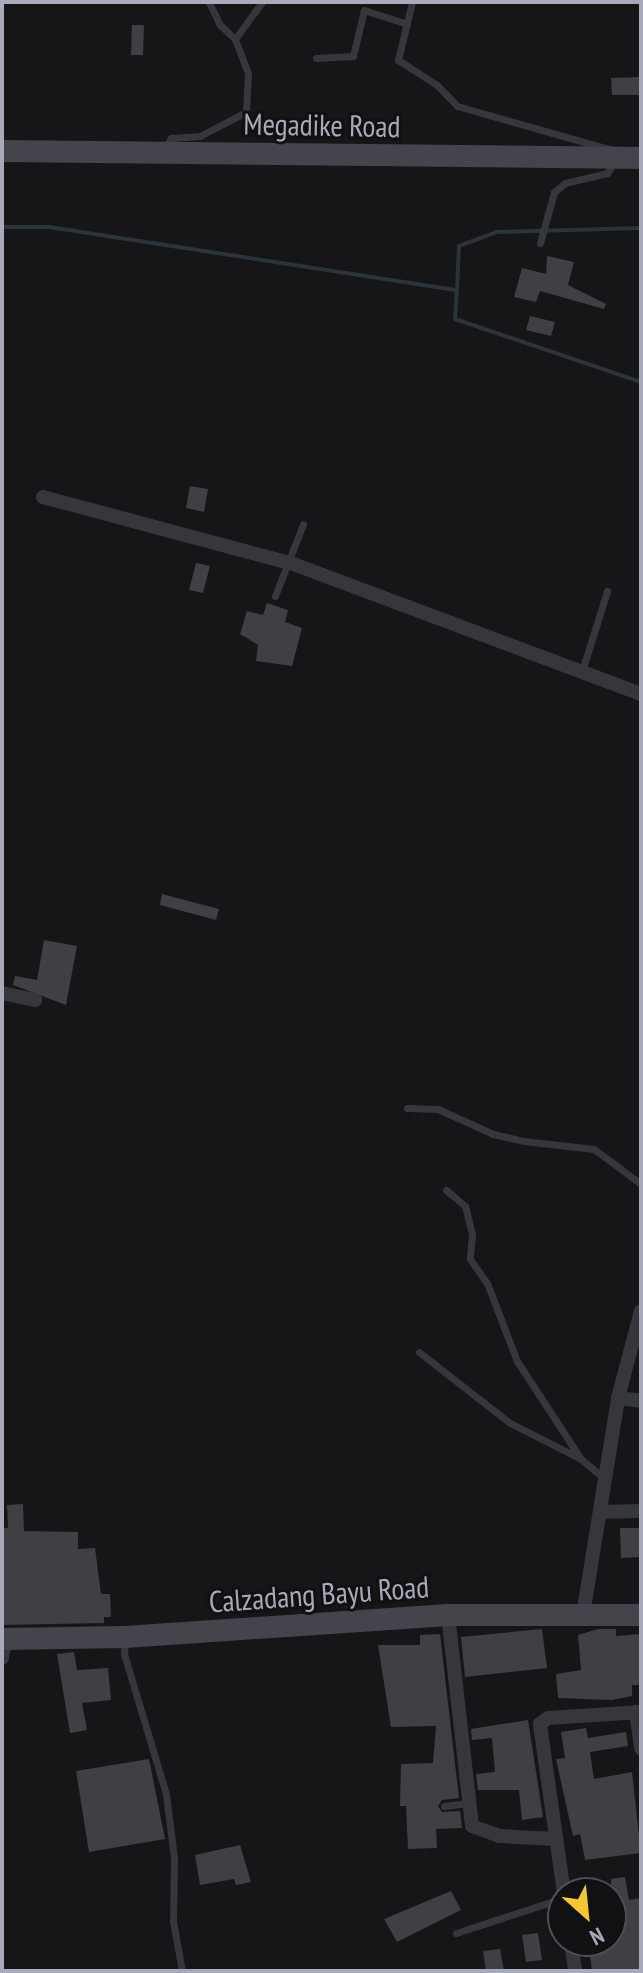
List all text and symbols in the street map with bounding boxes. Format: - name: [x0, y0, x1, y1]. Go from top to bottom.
- street label: Megadike Road: [243, 106, 401, 144]
- street label: Calzadang Bayu Road: [208, 1568, 430, 1620]
- north arrow: [547, 1877, 627, 1957]
- text: N: [585, 1921, 609, 1952]

